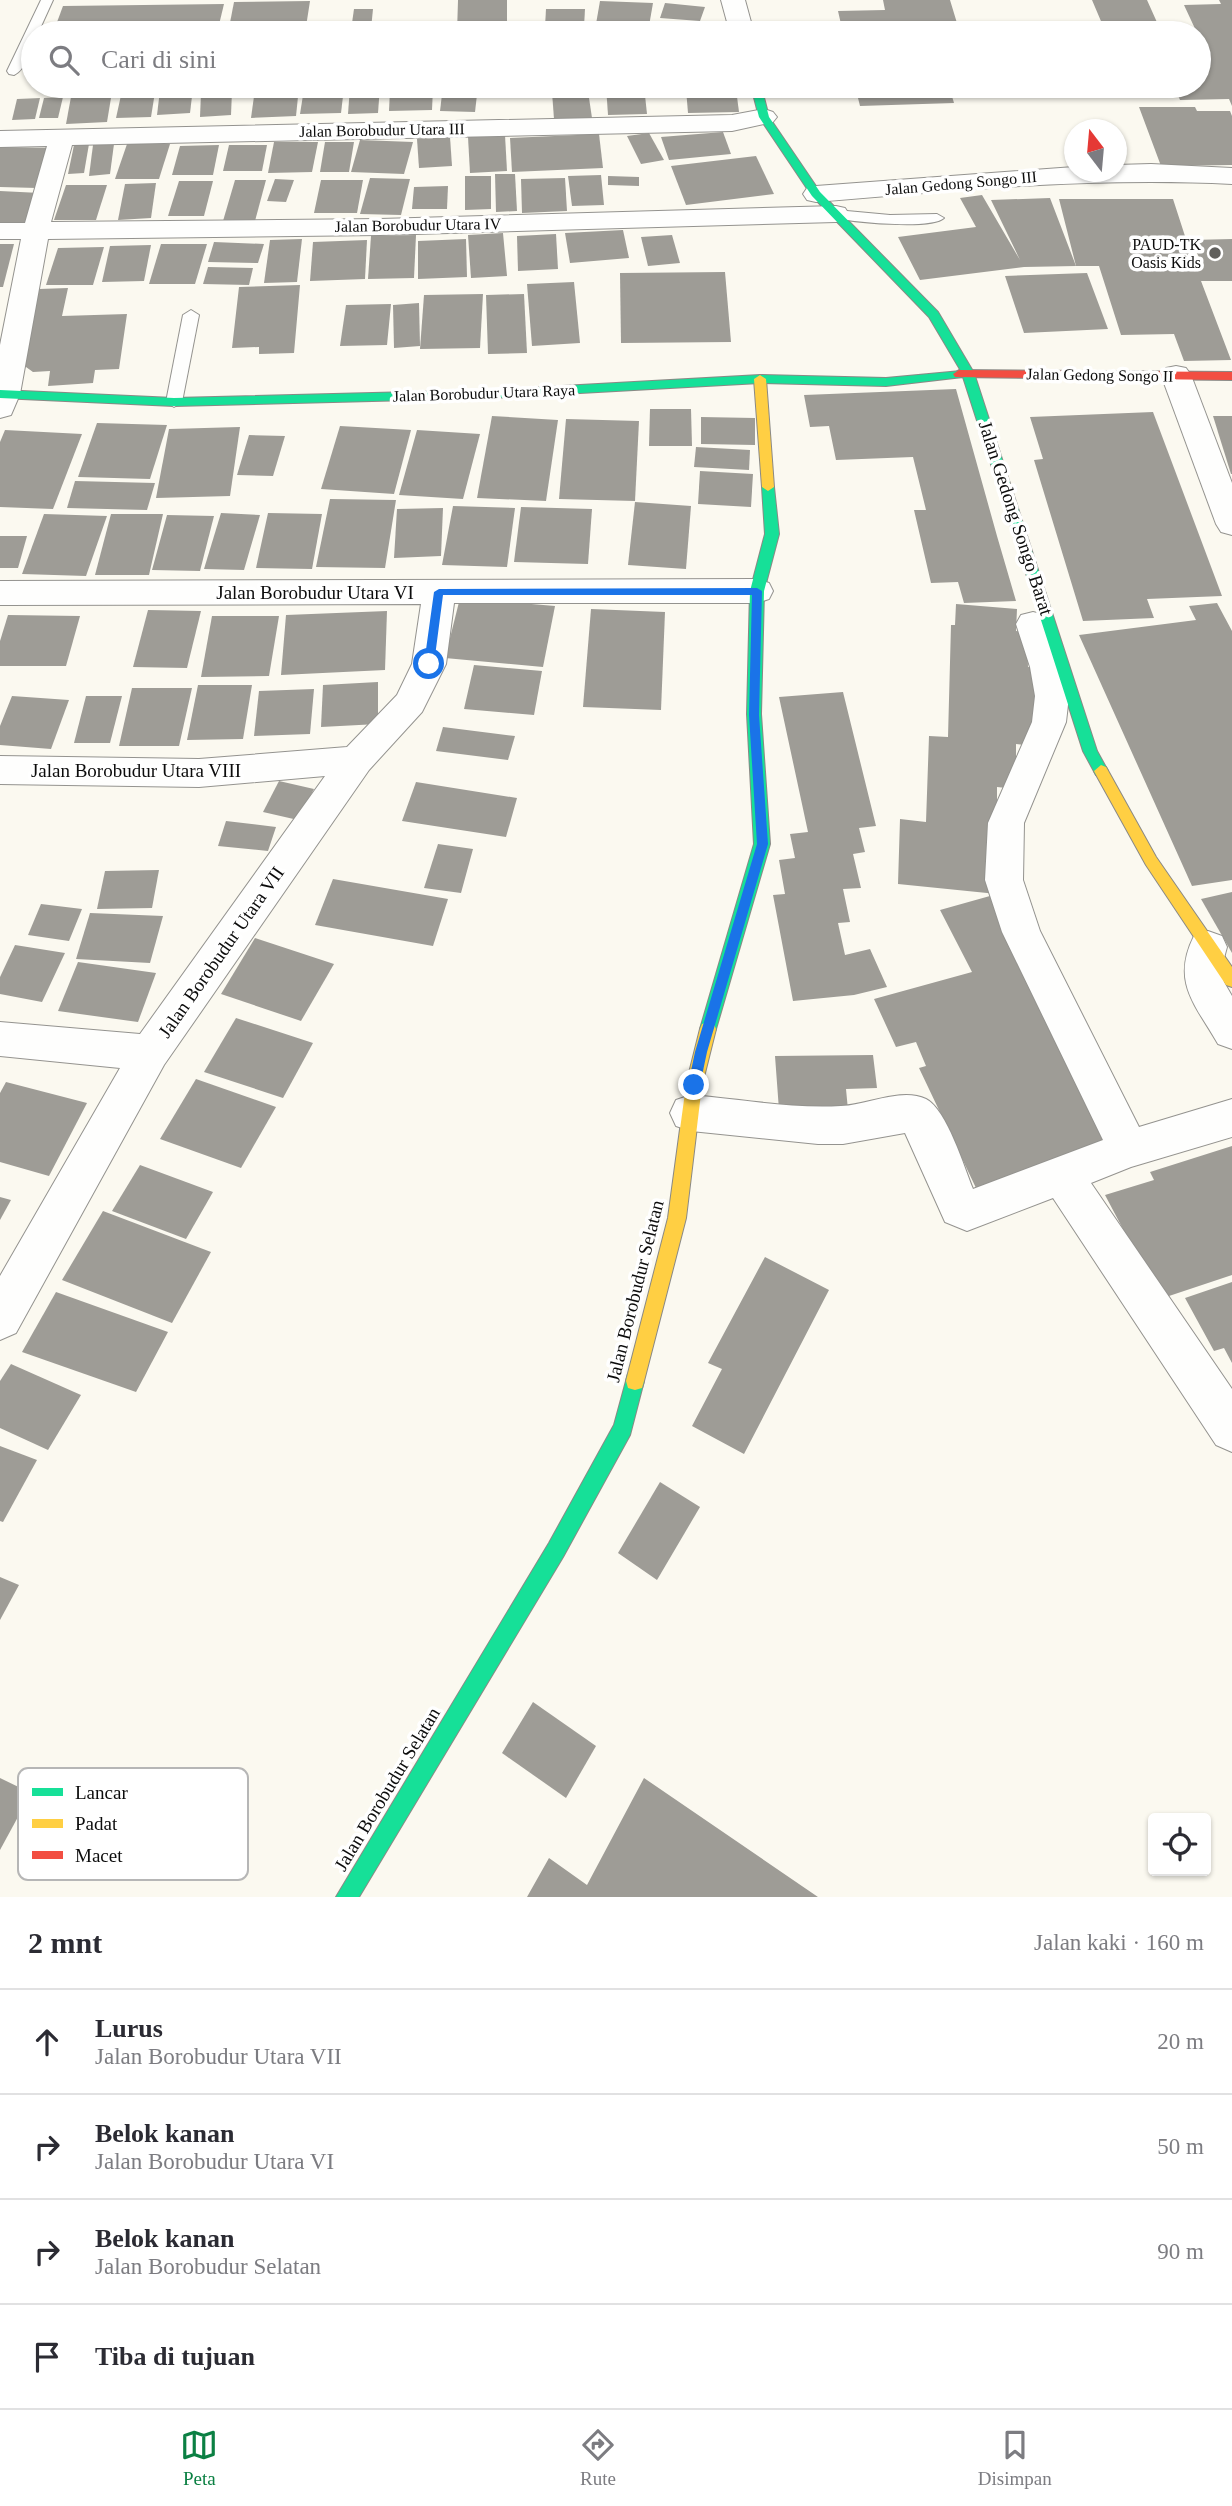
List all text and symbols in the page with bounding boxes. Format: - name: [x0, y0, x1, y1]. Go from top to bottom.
- search box: [21, 21, 1211, 98]
- icon: search: [45, 41, 83, 79]
- text: Cari di sini: [101, 45, 217, 74]
- north arrow: [1064, 119, 1127, 182]
- street label: Jalan Borobudur Utara III: [299, 120, 465, 140]
- street label: Jalan Gedong Songo III: [884, 168, 1038, 199]
- street label: Jalan Borobudur Utara IV: [335, 215, 502, 235]
- place label: PAUD-TK Oasis Kids: [1131, 236, 1201, 271]
- marker: PAUD-TK Oasis Kids: [1207, 245, 1223, 261]
- street label: Jalan Gedong Songo II: [1026, 365, 1174, 386]
- street label: Jalan Borobudur Utara Raya: [392, 381, 576, 406]
- street label: Jalan Gedong Songo Barat: [975, 418, 1058, 619]
- street label: Jalan Borobudur Utara VI: [216, 582, 414, 603]
- route start: [413, 648, 444, 679]
- street label: Jalan Borobudur Utara VIII: [31, 760, 241, 781]
- street label: Jalan Borobudur Utara VII: [154, 862, 288, 1042]
- route end: [678, 1069, 709, 1100]
- street label: Jalan Borobudur Selatan: [602, 1197, 668, 1384]
- street label: Jalan Borobudur Selatan: [330, 1703, 444, 1874]
- legend: [18, 1768, 248, 1880]
- text: Lancar: [75, 1782, 128, 1803]
- text: Padat: [75, 1813, 118, 1834]
- map controls: [1148, 1813, 1211, 1876]
- button: locate: [1148, 1813, 1211, 1876]
- text: Macet: [75, 1845, 123, 1866]
- text: 2 mnt: [28, 1926, 102, 1959]
- text: Jalan kaki · 160 m: [1034, 1930, 1204, 1955]
- text: Lurus: [95, 2014, 163, 2043]
- icon: ahead: [28, 2023, 66, 2061]
- text: 20 m: [1157, 2029, 1204, 2054]
- text: Jalan Borobudur Utara VII: [95, 2044, 342, 2069]
- text: Belok kanan: [95, 2119, 234, 2148]
- icon: right: [28, 2128, 66, 2166]
- text: 50 m: [1157, 2134, 1204, 2159]
- text: Jalan Borobudur Utara VI: [95, 2149, 334, 2174]
- text: Belok kanan: [95, 2224, 234, 2253]
- icon: right: [28, 2233, 66, 2271]
- text: 90 m: [1157, 2239, 1204, 2264]
- text: Jalan Borobudur Selatan: [95, 2254, 321, 2279]
- icon: arrive: [28, 2338, 66, 2376]
- text: Tiba di tujuan: [95, 2342, 255, 2371]
- tab: Peta: [180, 2426, 218, 2490]
- tab: Rute: [579, 2426, 617, 2490]
- tab: Disimpan: [978, 2426, 1052, 2490]

